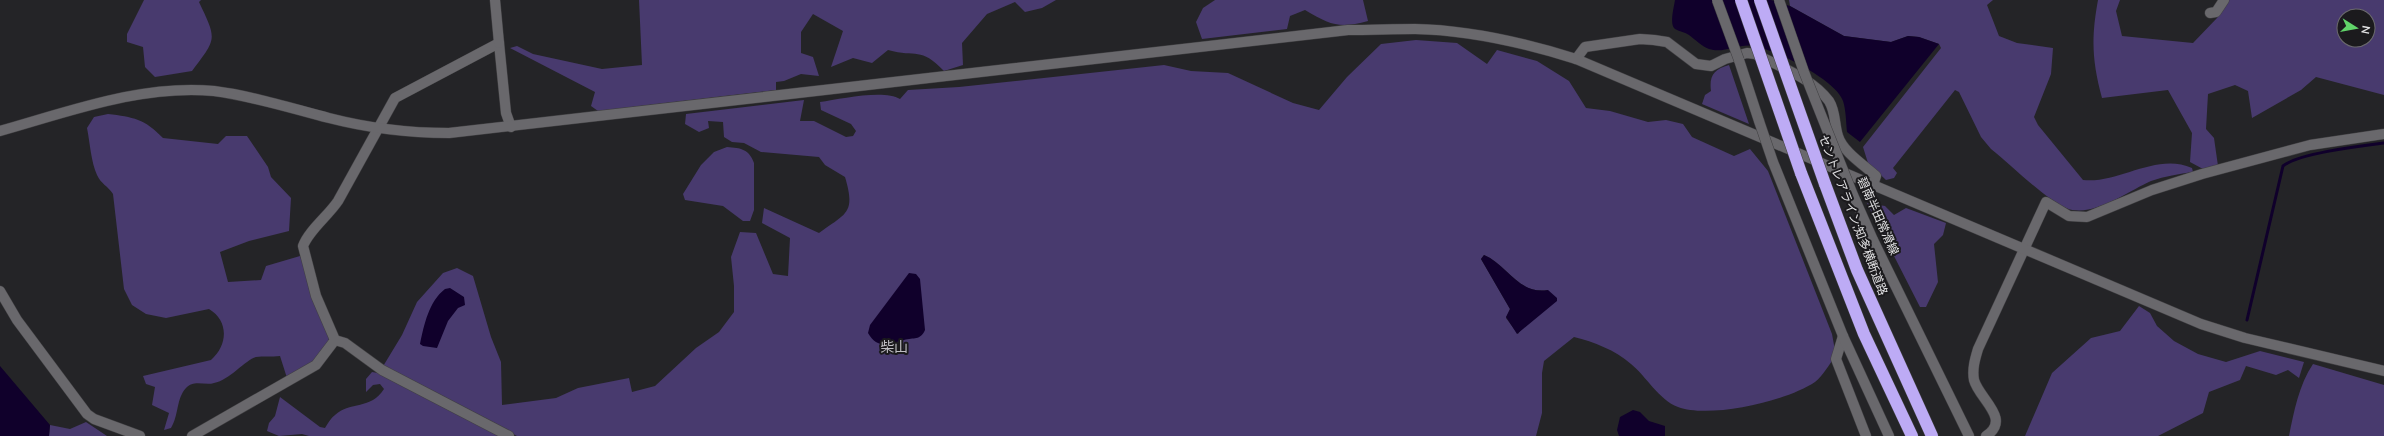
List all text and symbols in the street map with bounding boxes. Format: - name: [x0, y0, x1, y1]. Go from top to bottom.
- north arrow: [2336, 8, 2376, 48]
- text: N: [2358, 24, 2373, 35]
- street label: セントレアライン;知多横断道路: [1816, 132, 1891, 297]
- street label: 碧南半田常滑線: [1855, 174, 1902, 257]
- district label: 柴山: [880, 338, 908, 356]

